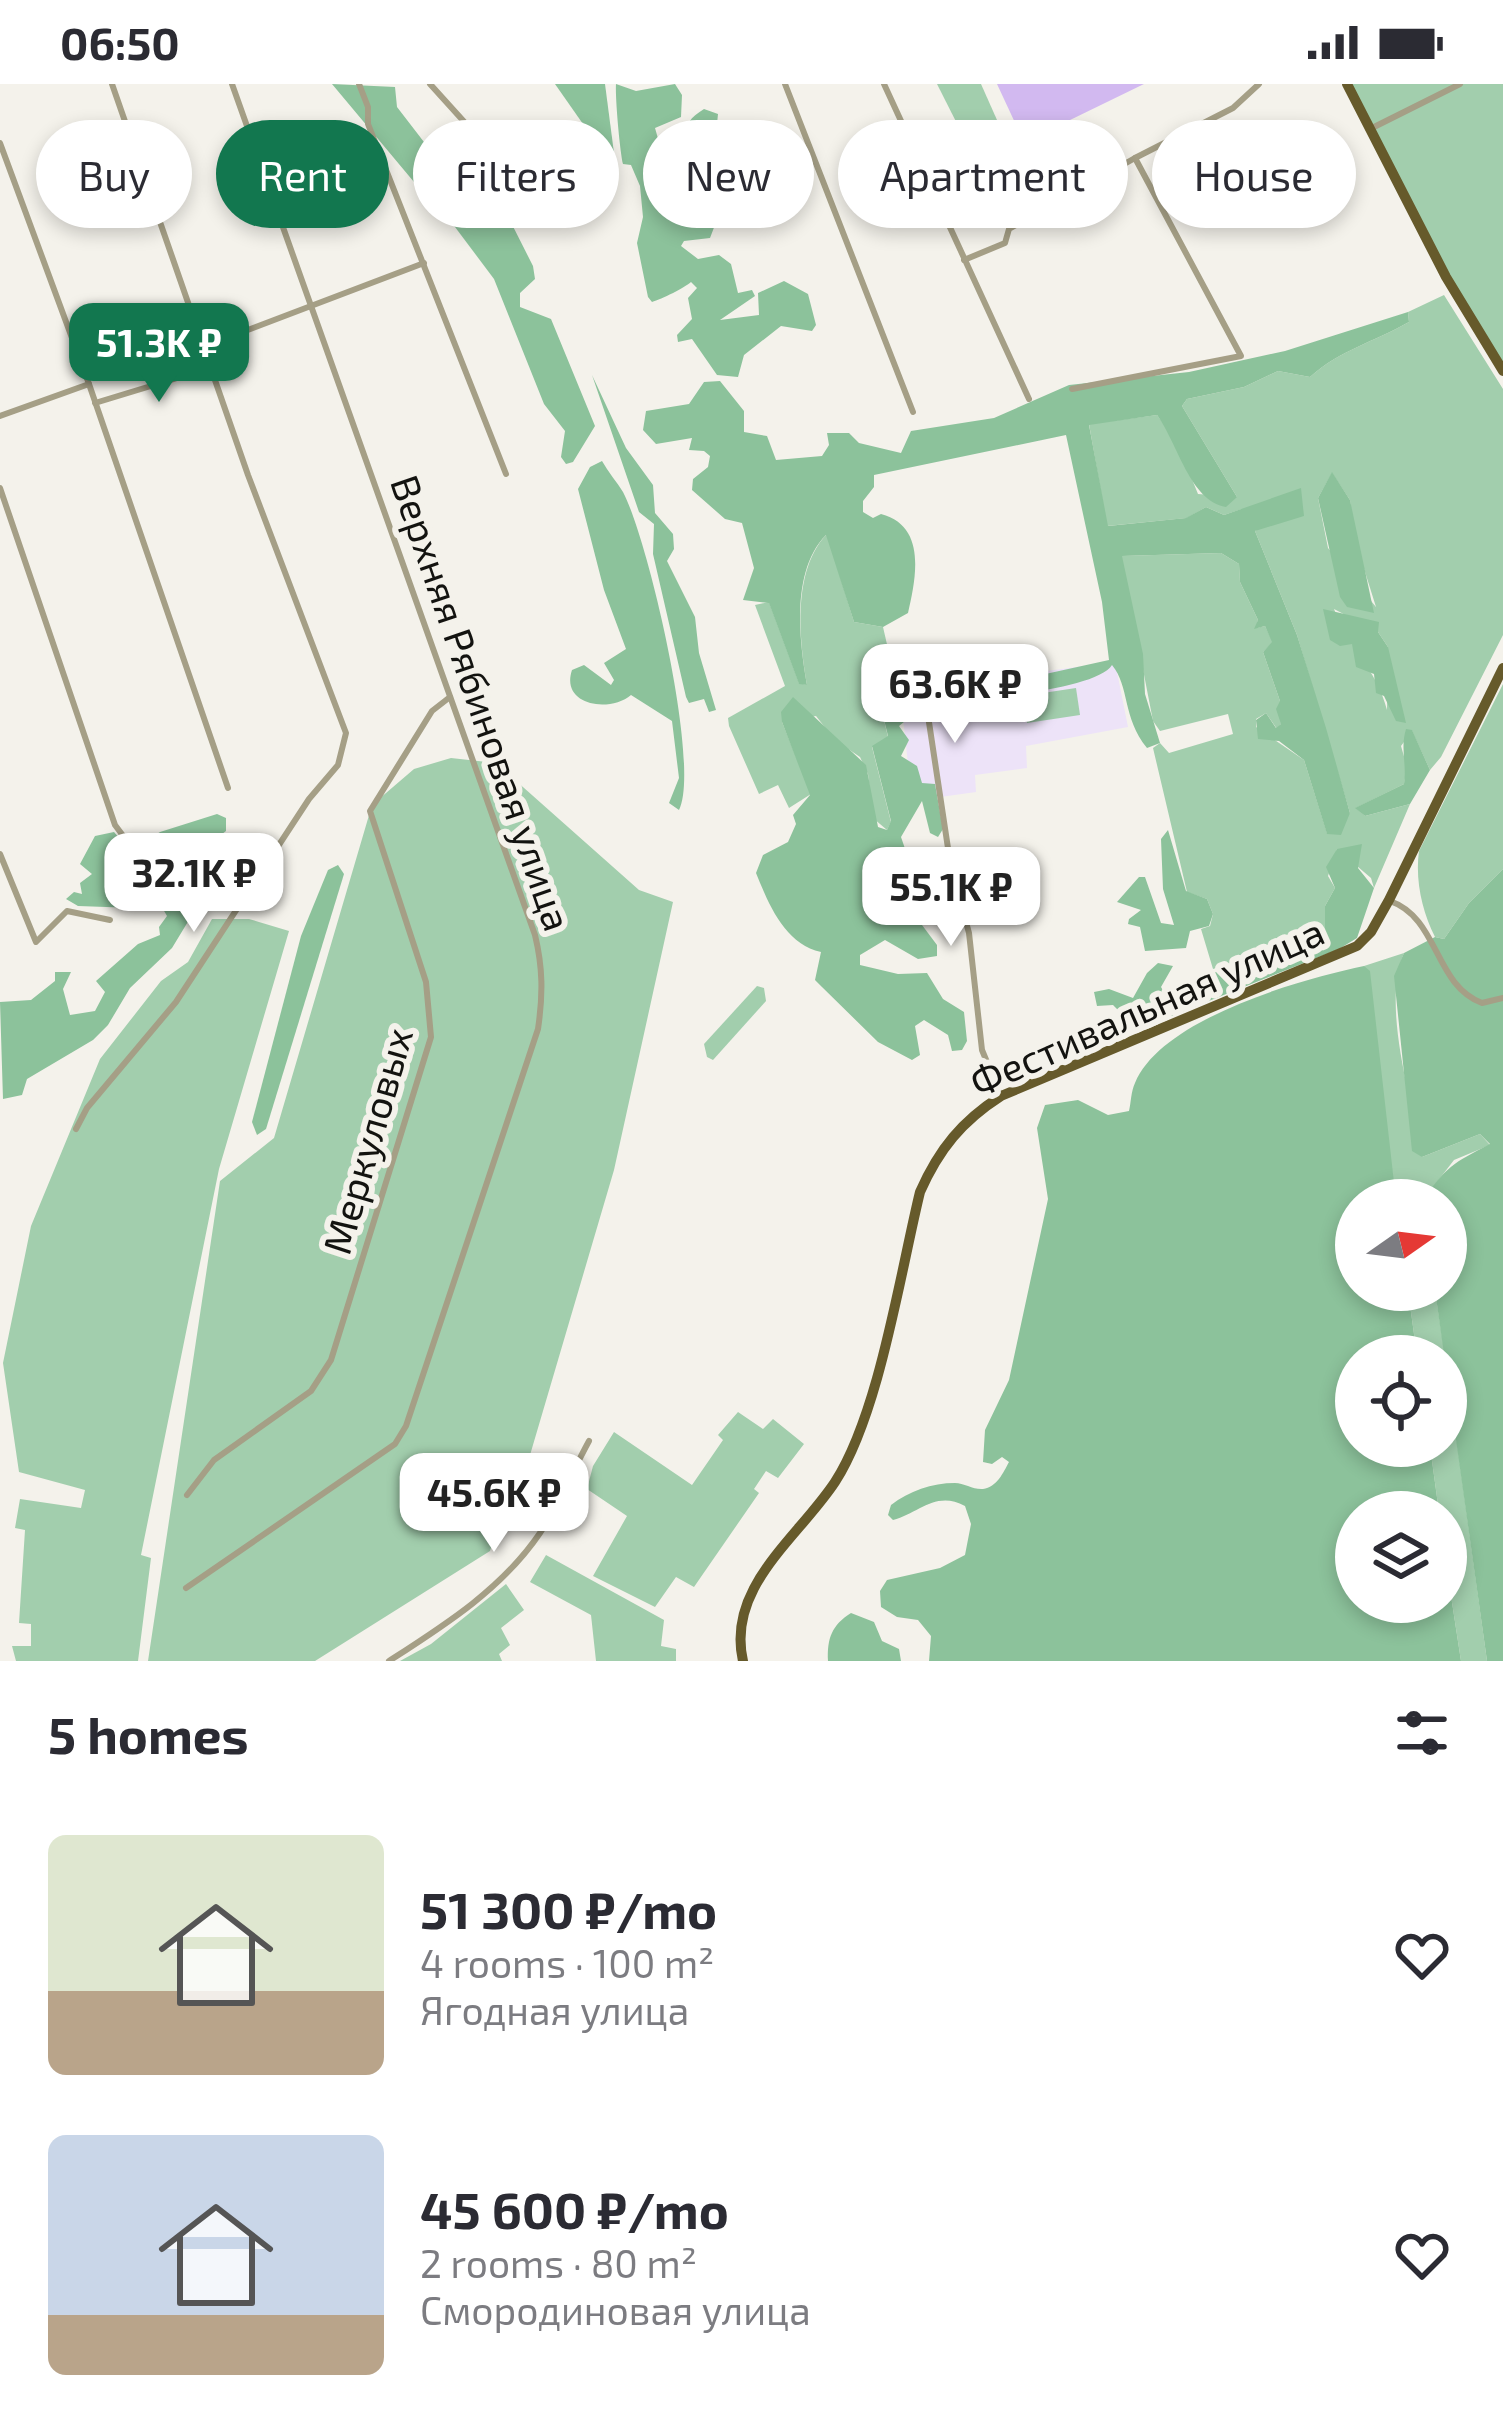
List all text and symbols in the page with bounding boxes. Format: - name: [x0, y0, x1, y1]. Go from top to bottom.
- text: 06:50: [60, 15, 180, 69]
- chip: Buy: [36, 120, 192, 228]
- chip: Rent: [216, 120, 389, 228]
- chip: Filters: [413, 120, 619, 228]
- chip: New: [643, 120, 814, 228]
- chip: Apartment: [838, 120, 1128, 228]
- chip: House: [1152, 120, 1356, 228]
- pin: 51.3K ₽: [48, 303, 270, 405]
- text: 51.3K ₽: [96, 318, 222, 365]
- street label: Верхняя Рябиновая улица: [381, 468, 583, 937]
- pin: 63.6K ₽: [844, 644, 1066, 746]
- text: 63.6K ₽: [888, 659, 1022, 706]
- pin: 32.1K ₽: [83, 833, 305, 935]
- pin: 55.1K ₽: [840, 847, 1062, 949]
- text: 32.1K ₽: [131, 848, 257, 895]
- text: 55.1K ₽: [889, 862, 1013, 909]
- street label: Фестивальная улица: [962, 906, 1331, 1106]
- street label: Меркуловых: [312, 1022, 422, 1259]
- north arrow: [1335, 1179, 1467, 1311]
- map controls: [1335, 1179, 1467, 1623]
- button: locate: [1335, 1335, 1467, 1467]
- pin: 45.6K ₽: [383, 1453, 605, 1555]
- text: 45.6K ₽: [427, 1468, 561, 1515]
- button: layers: [1335, 1491, 1467, 1623]
- icon: filters: [1389, 1700, 1455, 1766]
- text: 5 homes: [48, 1703, 249, 1764]
- text: 51 300 ₽/mo: [420, 1878, 717, 1939]
- icon: home: [144, 1883, 288, 2027]
- icon: heart: [1389, 1922, 1455, 1988]
- text: 4 rooms · 100 m²: [420, 1939, 714, 1986]
- text: Ягодная улица: [420, 1986, 689, 2033]
- text: 45 600 ₽/mo: [420, 2178, 729, 2239]
- icon: home: [144, 2183, 288, 2327]
- icon: heart: [1389, 2222, 1455, 2288]
- text: 2 rooms · 80 m²: [420, 2239, 697, 2286]
- text: Смородиновая улица: [420, 2286, 811, 2333]

